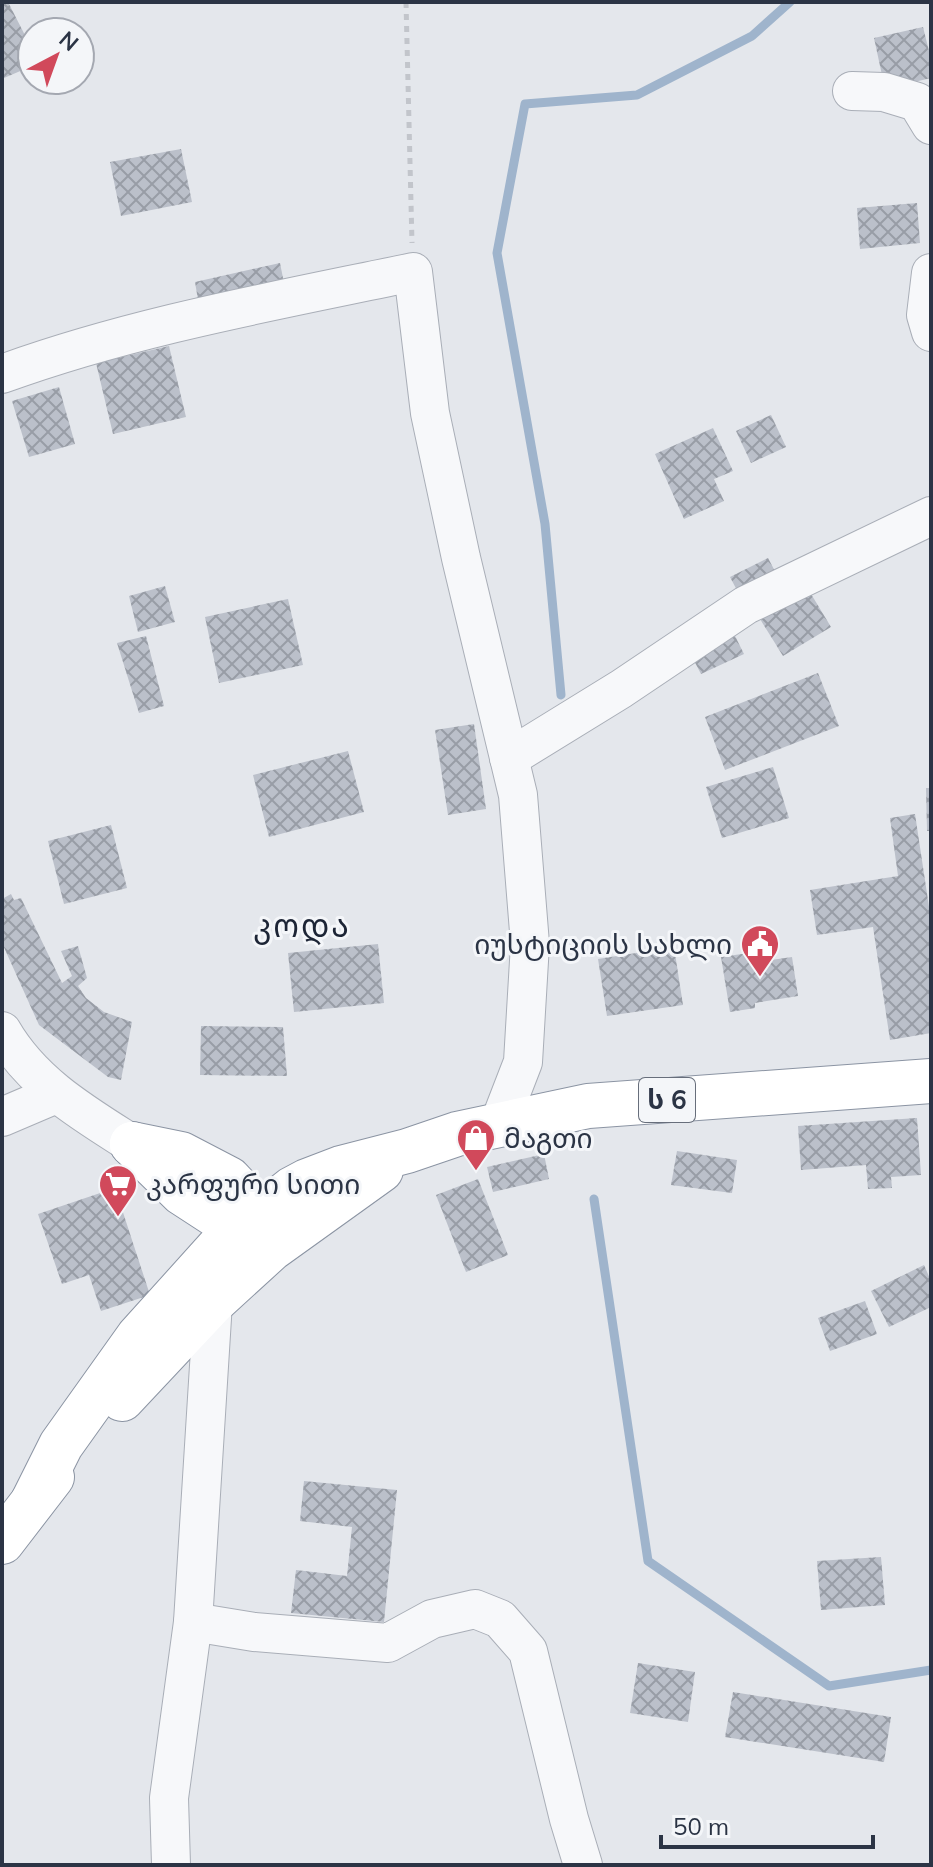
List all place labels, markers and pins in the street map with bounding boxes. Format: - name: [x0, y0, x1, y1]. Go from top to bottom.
- public building icon: იუსტიციის სახლი: [739, 923, 781, 978]
- place label: იუსტიციის სახლი: [474, 926, 732, 961]
- shop icon: მაგთი: [455, 1117, 497, 1172]
- place label: მაგთი: [504, 1120, 593, 1155]
- supermarket icon: კარფური სითი: [97, 1163, 139, 1218]
- place label: კარფური სითი: [146, 1166, 360, 1201]

